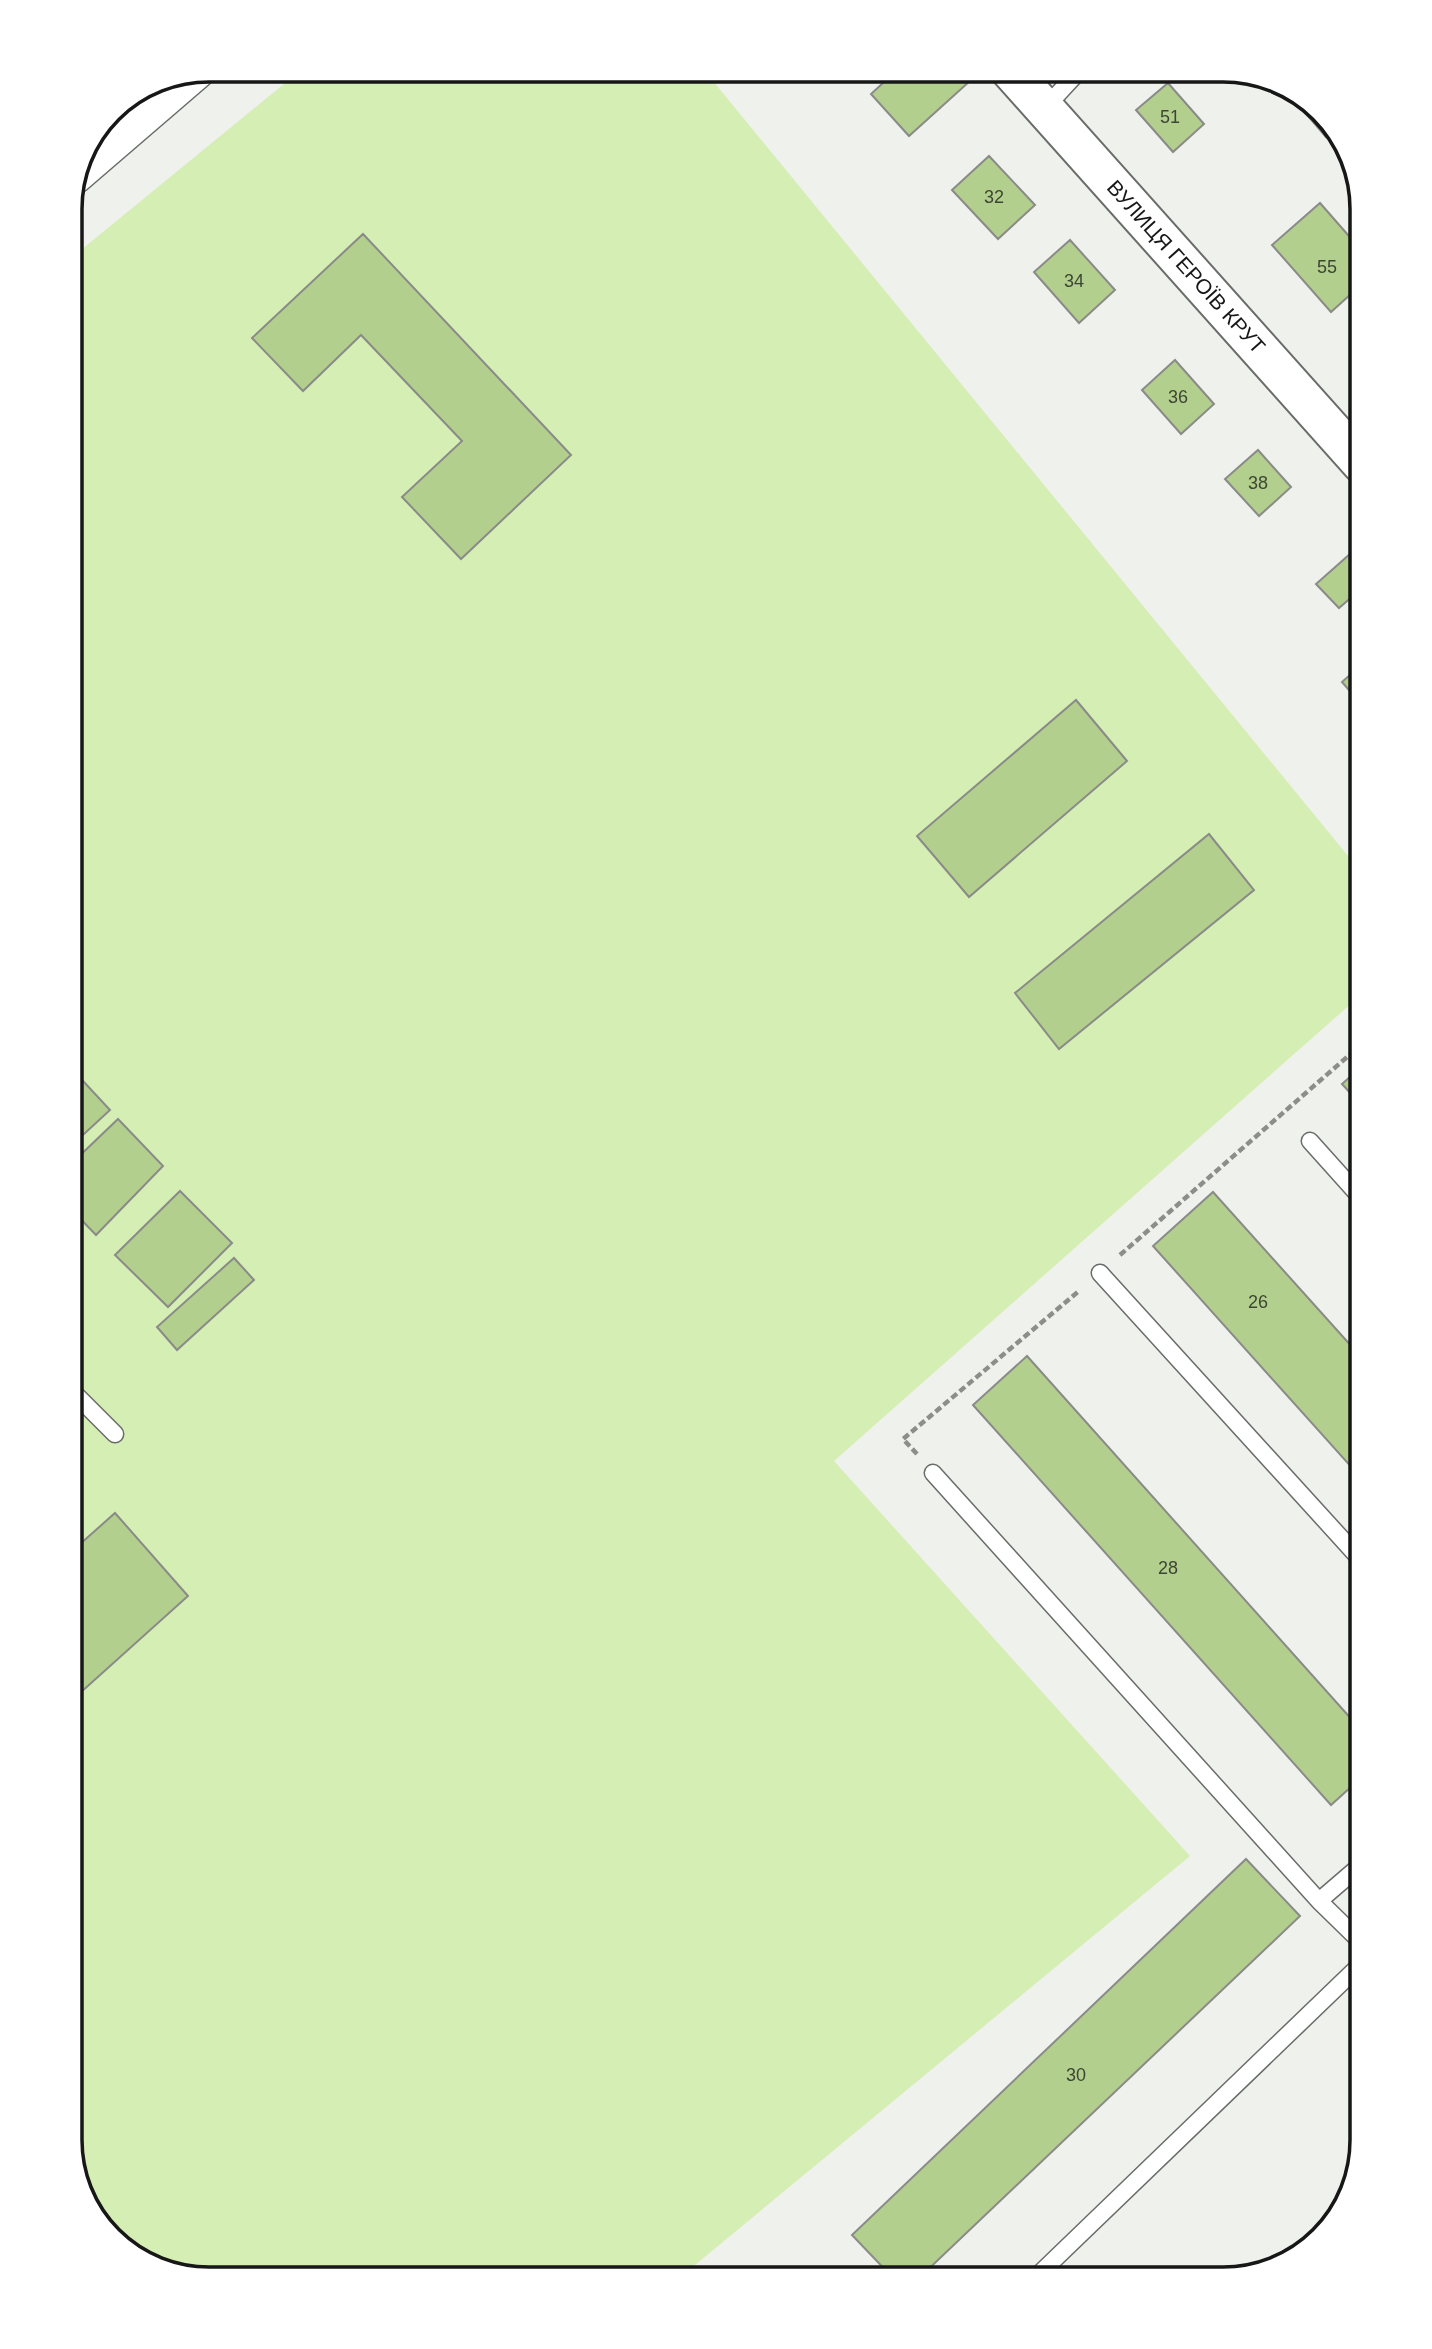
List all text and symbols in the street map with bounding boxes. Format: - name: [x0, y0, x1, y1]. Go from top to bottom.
- house number: 51: [1160, 107, 1180, 127]
- street label: ВУЛИЦЯ ГЕРОЇВ КРУТ: [1103, 176, 1270, 358]
- house number: 32: [984, 187, 1004, 207]
- house number: 55: [1317, 257, 1337, 277]
- house number: 34: [1064, 271, 1084, 291]
- house number: 36: [1168, 387, 1188, 407]
- house number: 38: [1248, 473, 1268, 493]
- house number: 26: [1248, 1292, 1268, 1312]
- house number: 28: [1158, 1558, 1178, 1578]
- house number: 30: [1066, 2065, 1086, 2085]

